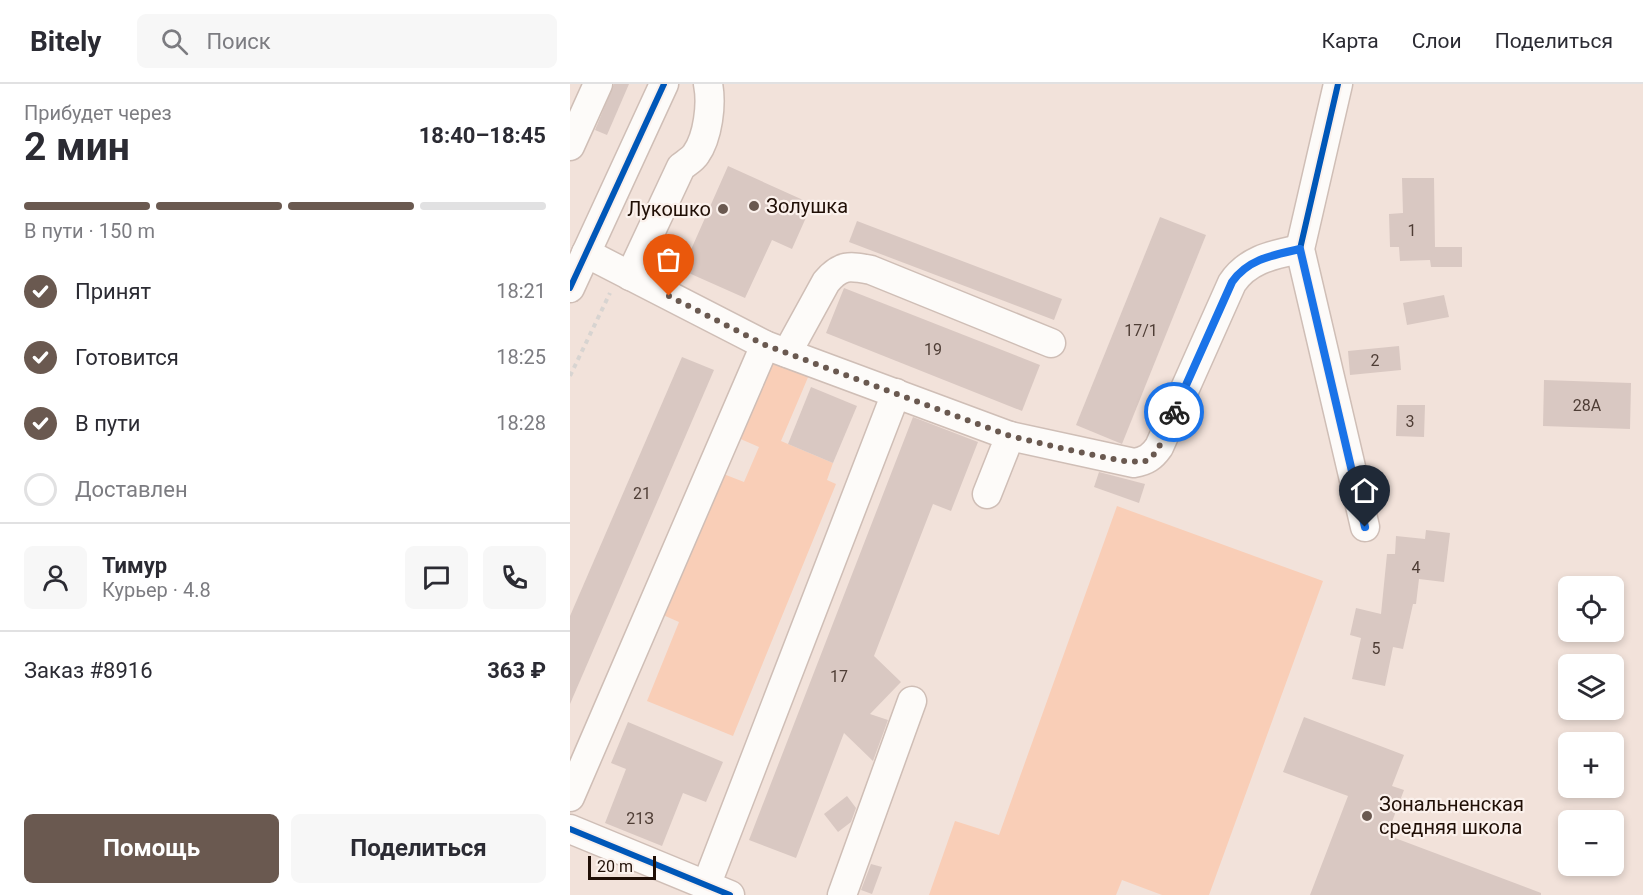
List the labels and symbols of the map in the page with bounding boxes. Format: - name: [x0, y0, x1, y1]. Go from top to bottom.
- place label: Золушка: [766, 194, 848, 218]
- place label: Лукошко: [627, 197, 711, 221]
- marker: Золушка: [747, 199, 761, 213]
- marker: Лукошко: [716, 202, 730, 216]
- house number: 1: [1408, 221, 1417, 240]
- pin: [643, 234, 694, 296]
- house number: 17/1: [1124, 321, 1158, 340]
- house number: 19: [924, 340, 942, 359]
- house number: 2: [1371, 351, 1380, 370]
- courier: [1144, 382, 1204, 442]
- house number: 28А: [1573, 396, 1602, 415]
- house number: 3: [1406, 412, 1415, 431]
- pin: [1339, 465, 1390, 527]
- house number: 21: [633, 484, 651, 503]
- house number: 4: [1412, 558, 1421, 577]
- house number: 5: [1372, 639, 1381, 658]
- house number: 17: [830, 667, 848, 686]
- place label: Зональненская средняя школа: [1379, 792, 1524, 839]
- house number: 21З: [626, 809, 654, 828]
- marker: Зональненская средняя школа: [1360, 809, 1374, 823]
- scale bar: [588, 853, 656, 880]

